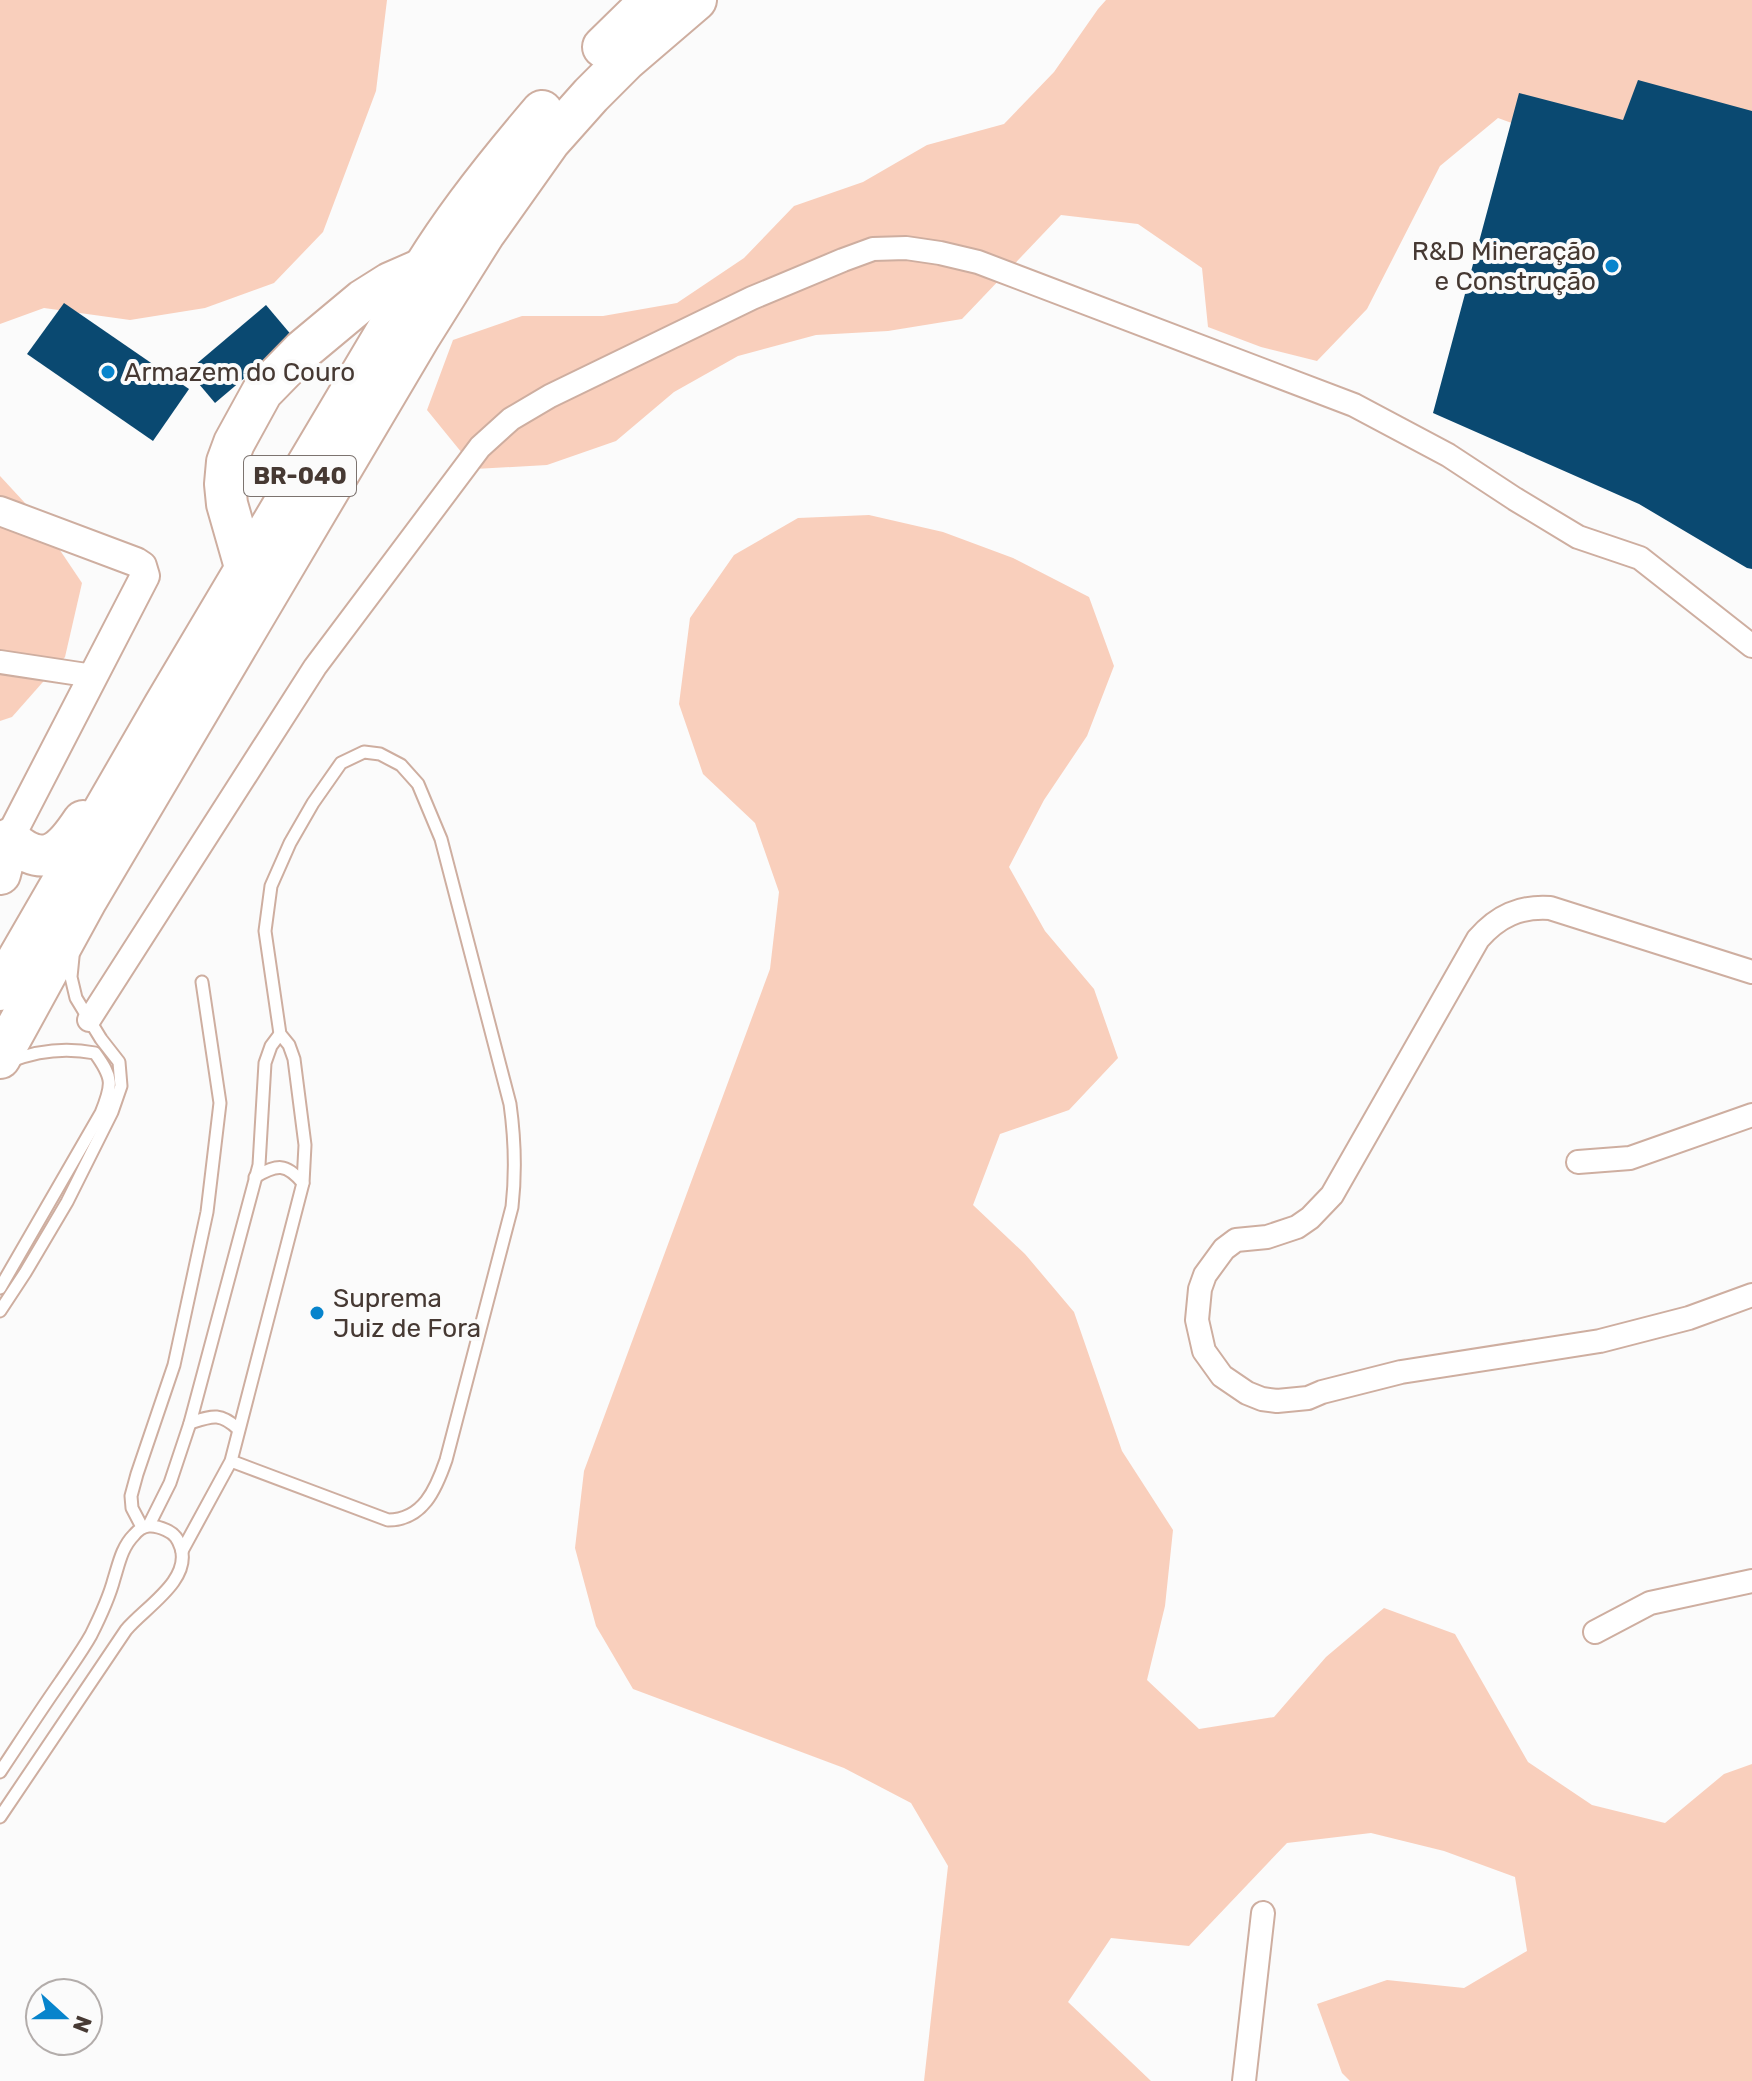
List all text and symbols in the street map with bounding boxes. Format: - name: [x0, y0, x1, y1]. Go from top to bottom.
- place label: R&D Mineração e Construção: [1412, 236, 1596, 297]
- marker: R&D Mineração e Construção: [1603, 257, 1621, 275]
- place label: Armazem do Couro: [124, 357, 355, 388]
- marker: Armazem do Couro: [99, 363, 117, 381]
- road number: BR-040: [244, 456, 356, 496]
- place label: Suprema Juiz de Fora: [333, 1283, 481, 1344]
- marker: Suprema Juiz de Fora: [308, 1304, 326, 1322]
- north arrow: [24, 1977, 104, 2057]
- text: N: [67, 2012, 98, 2036]

